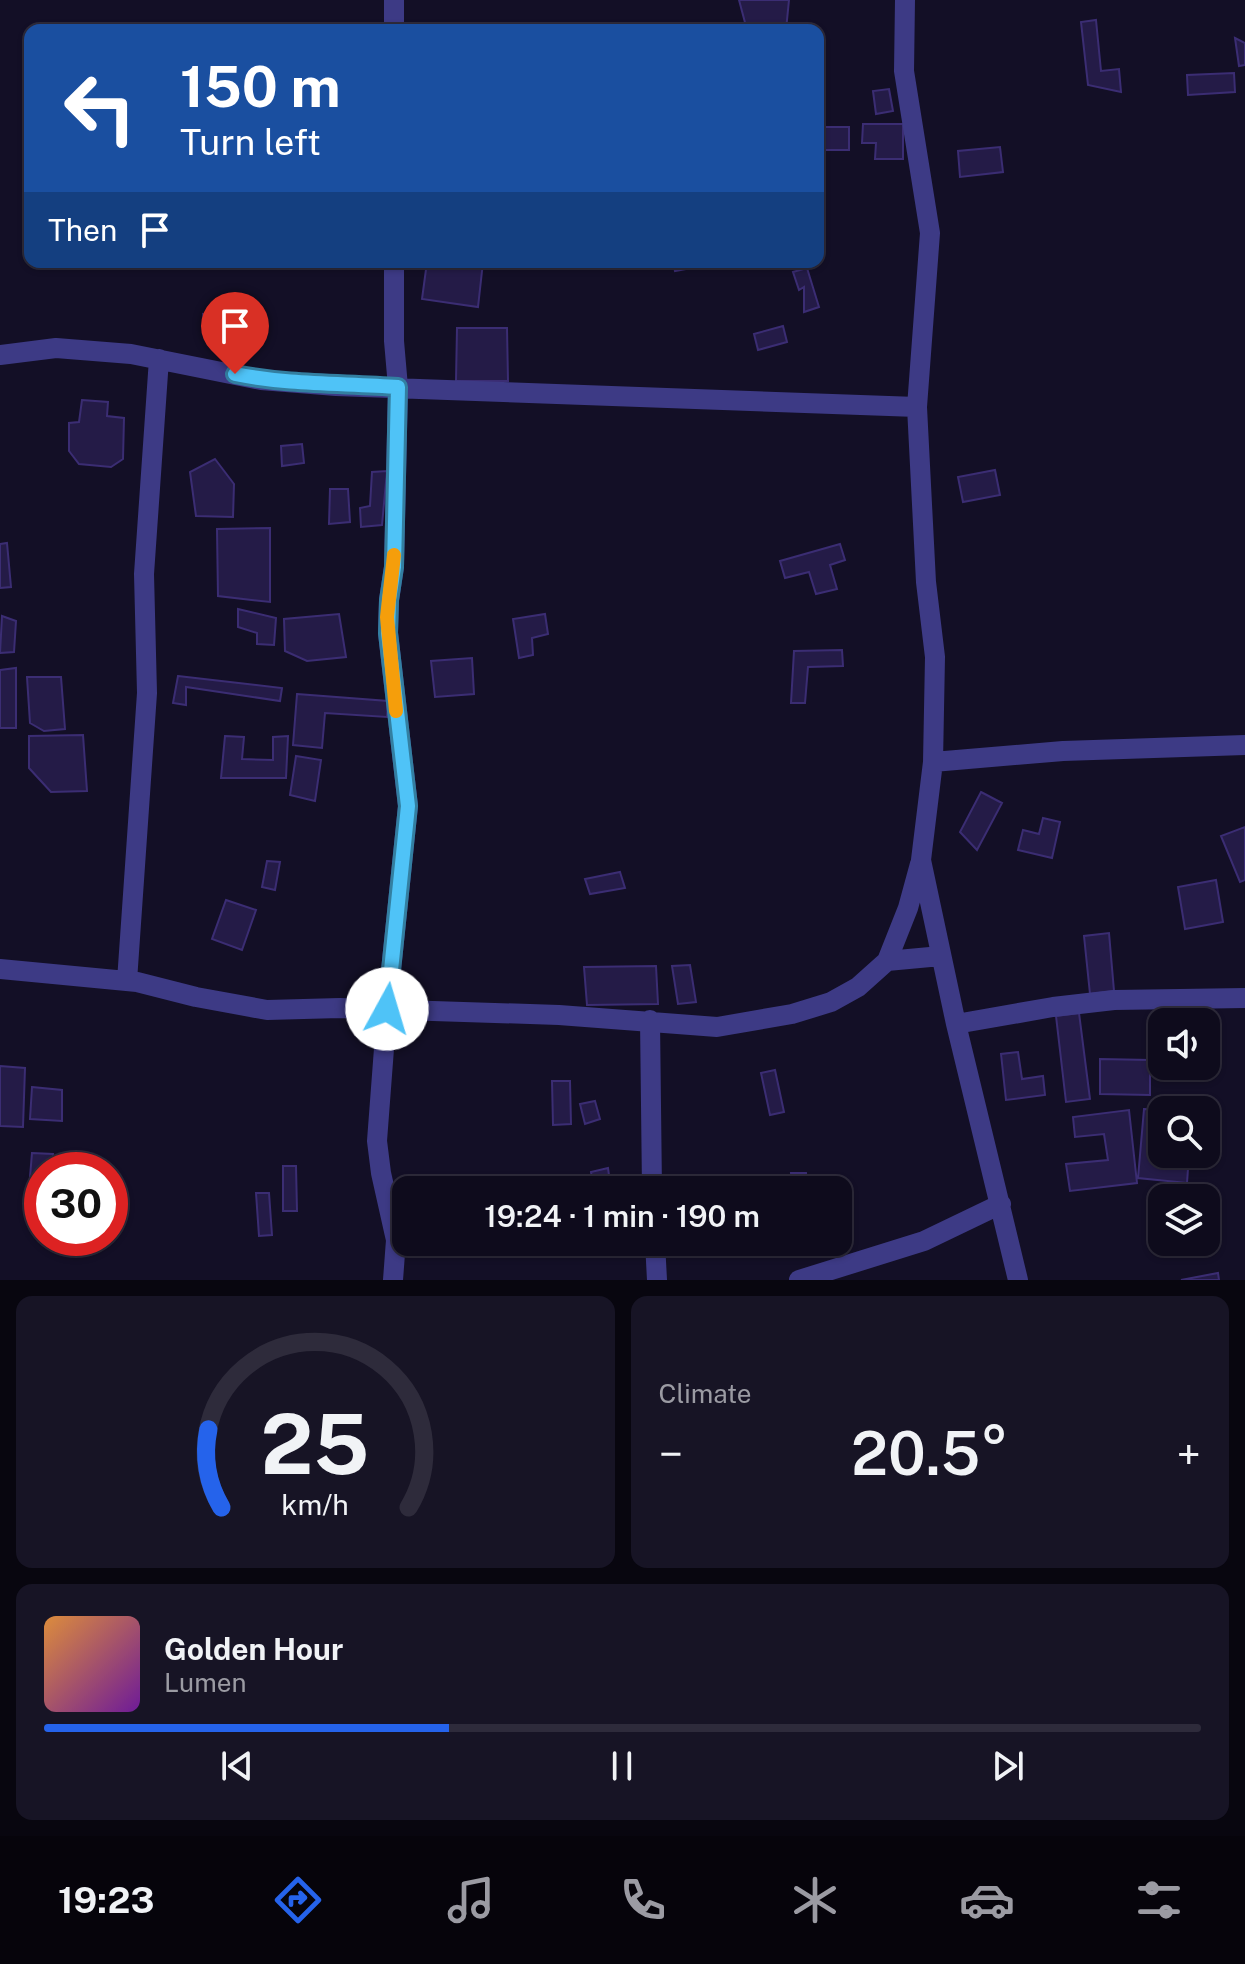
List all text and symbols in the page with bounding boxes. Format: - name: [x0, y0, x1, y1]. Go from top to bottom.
- text: 150 m: [180, 54, 341, 120]
- icon: left: [48, 56, 152, 160]
- text: Turn left: [180, 121, 321, 163]
- icon: arrive: [133, 208, 177, 252]
- text: Then: [48, 212, 117, 248]
- pin: [201, 292, 269, 374]
- icon: arrive: [213, 304, 257, 348]
- position arrow: [345, 967, 429, 1051]
- map controls: [1148, 1008, 1220, 1256]
- button: sound: [1148, 1008, 1220, 1080]
- button: search: [1148, 1096, 1220, 1168]
- speed limit sign: 30: [24, 1152, 128, 1256]
- button: layers: [1148, 1184, 1220, 1256]
- text: 19:24 · 1 min · 190 m: [484, 1198, 760, 1234]
- text: Climate: [659, 1378, 752, 1409]
- text: 25: [261, 1395, 370, 1493]
- text: 20.5°: [851, 1418, 1008, 1489]
- text: −: [659, 1428, 683, 1480]
- text: +: [1177, 1428, 1201, 1480]
- text: km/h: [282, 1488, 349, 1521]
- text: Golden Hour: [164, 1631, 343, 1667]
- text: Lumen: [164, 1667, 247, 1698]
- icon: previous: [215, 1744, 259, 1788]
- icon: pause: [600, 1744, 644, 1788]
- icon: next: [986, 1744, 1030, 1788]
- icon: directions: [270, 1872, 326, 1928]
- icon: music: [443, 1872, 499, 1928]
- icon: phone: [615, 1872, 671, 1928]
- icon: climate: [787, 1872, 843, 1928]
- icon: car: [959, 1872, 1015, 1928]
- icon: filters: [1131, 1872, 1187, 1928]
- text: 19:23: [58, 1879, 154, 1921]

